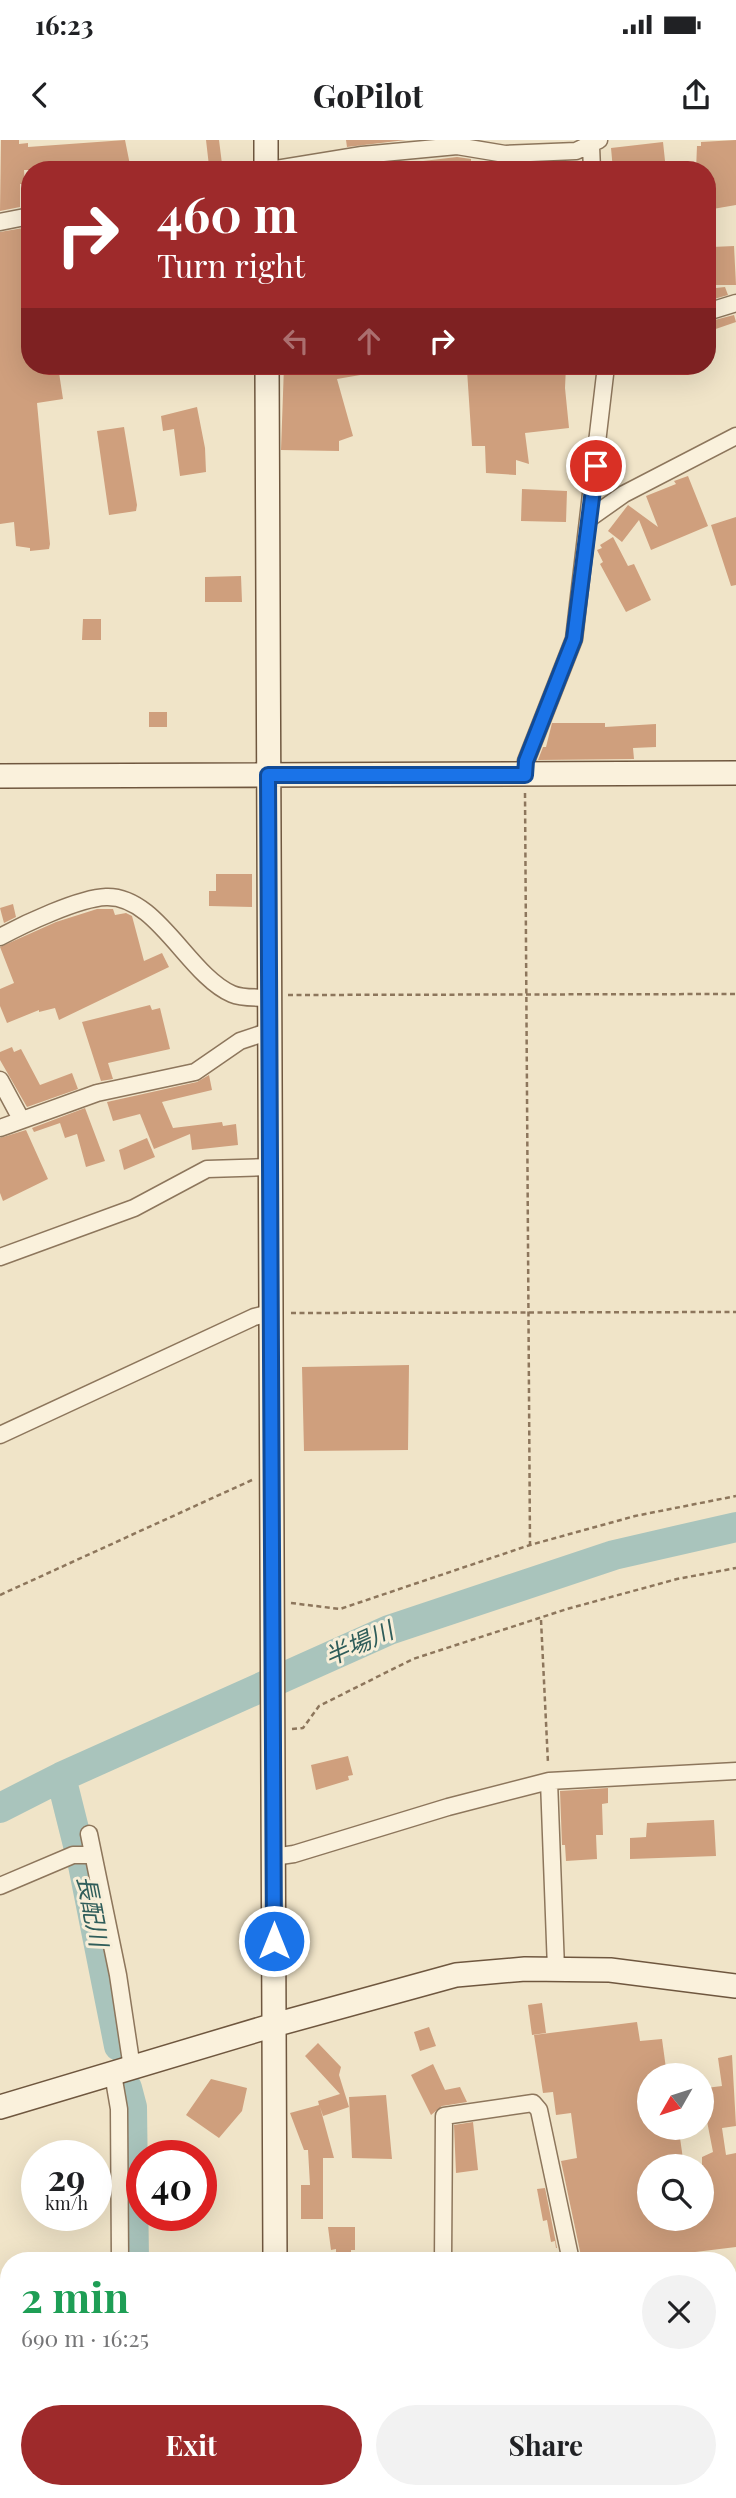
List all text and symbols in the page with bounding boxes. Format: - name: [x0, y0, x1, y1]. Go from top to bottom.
- text: 16:23: [35, 7, 93, 42]
- text: GoPilot: [313, 73, 423, 116]
- icon: back: [21, 76, 59, 114]
- icon: share: [677, 76, 715, 114]
- text: 460 m: [157, 180, 298, 245]
- icon: right: [42, 189, 133, 280]
- text: Turn right: [157, 243, 305, 286]
- icon: left: [277, 322, 315, 360]
- icon: ahead: [350, 322, 388, 360]
- icon: right: [423, 322, 461, 360]
- pin: [566, 436, 626, 496]
- icon: arrive: [577, 447, 615, 485]
- water label: 半場川: [319, 1612, 400, 1671]
- water label: 長配川: [71, 1872, 117, 1952]
- position arrow: [237, 1904, 311, 1978]
- north arrow: [637, 2063, 714, 2140]
- map controls: [637, 2063, 714, 2231]
- speed limit sign: 40: [126, 2140, 217, 2231]
- text: 29: [48, 2153, 85, 2200]
- button: search: [637, 2154, 714, 2231]
- text: km/h: [45, 2191, 88, 2215]
- text: 2 min: [21, 2268, 129, 2324]
- button: close: [642, 2275, 716, 2349]
- text: 690 m · 16:25: [21, 2322, 149, 2353]
- button: Exit: [21, 2405, 362, 2485]
- button: Share: [376, 2405, 716, 2485]

